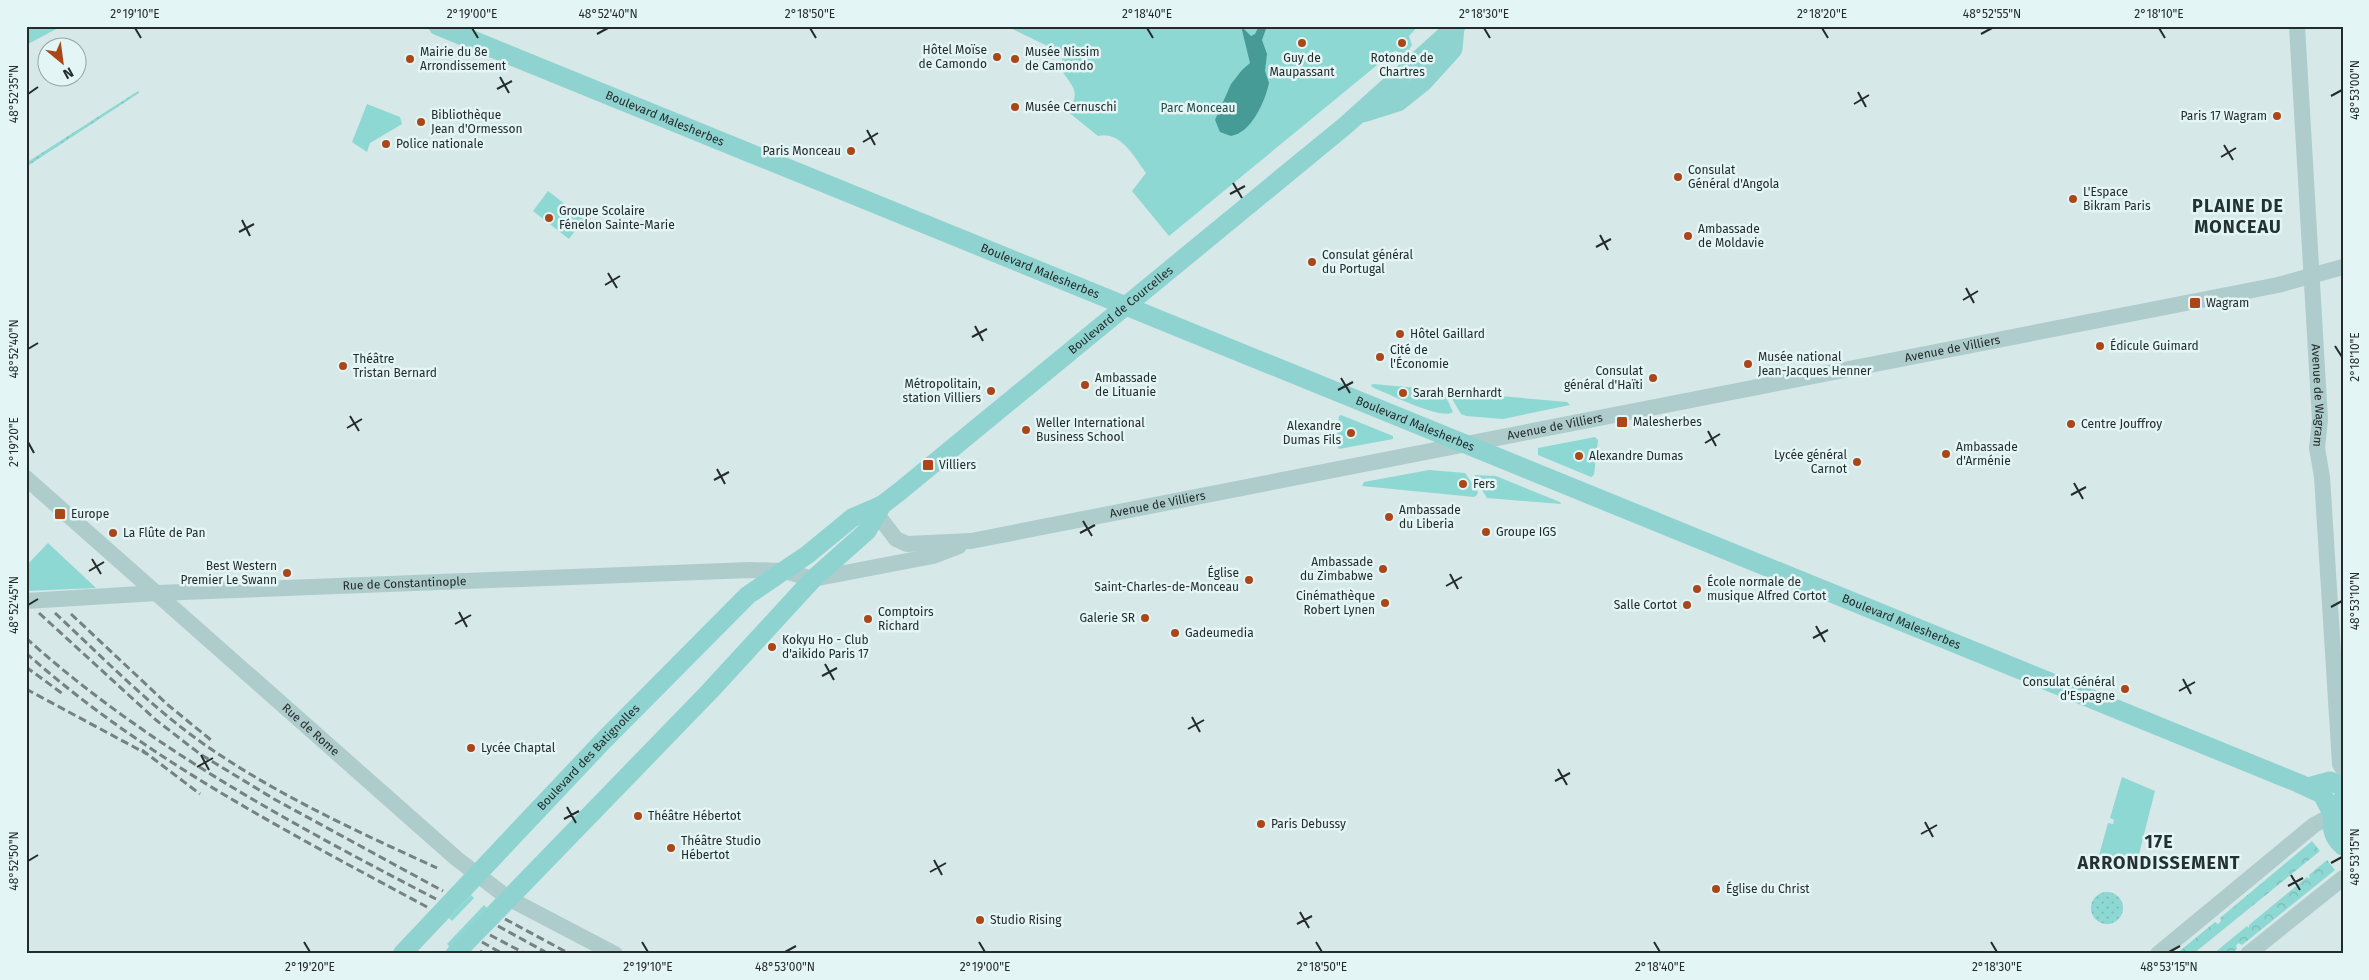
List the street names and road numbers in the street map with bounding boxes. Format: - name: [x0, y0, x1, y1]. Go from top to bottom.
- street label: Boulevard Malesherbes: [603, 88, 727, 149]
- street label: Boulevard Malesherbes: [979, 241, 1102, 302]
- street label: Boulevard de Courcelles: [1066, 263, 1176, 357]
- street label: Avenue de Villiers: [1903, 332, 2002, 365]
- street label: Avenue de Wagram: [2309, 343, 2327, 448]
- street label: Boulevard Malesherbes: [1354, 393, 1477, 454]
- street label: Avenue de Villiers: [1506, 410, 1604, 443]
- street label: Avenue de Villiers: [1108, 488, 1207, 521]
- street label: Rue de Constantinople: [342, 574, 467, 593]
- street label: Boulevard Malesherbes: [1840, 591, 1963, 652]
- street label: Rue de Rome: [279, 701, 342, 759]
- street label: Boulevard des Batignolles: [534, 701, 643, 813]

